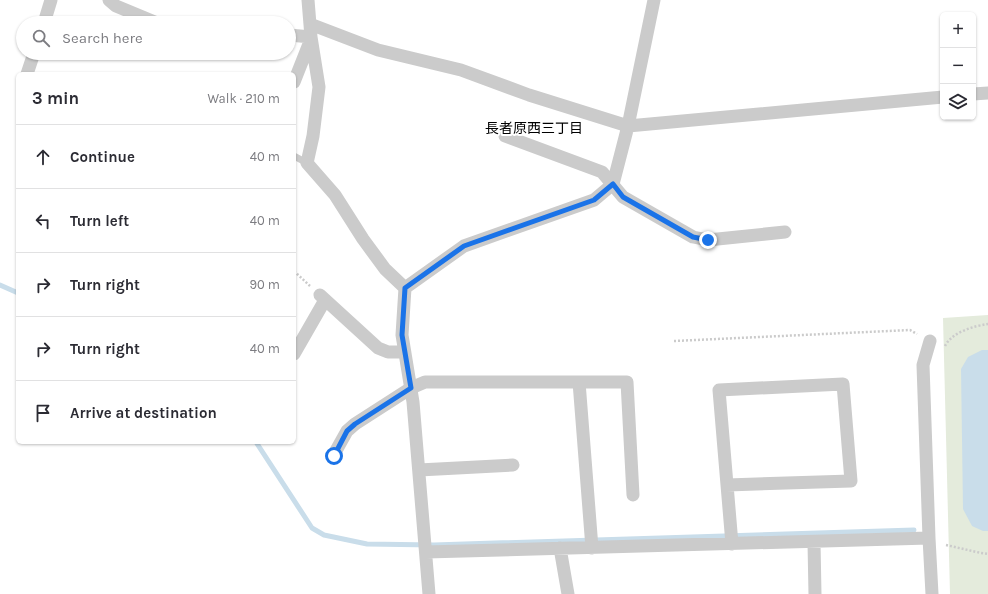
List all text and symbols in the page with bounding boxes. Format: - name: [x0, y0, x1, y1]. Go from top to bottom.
- map controls: [940, 12, 976, 120]
- button: +: [940, 12, 976, 48]
- search box: [16, 16, 296, 60]
- icon: search: [30, 27, 52, 49]
- text: Search here: [62, 29, 143, 47]
- button: −: [940, 48, 976, 84]
- button: layers: [940, 84, 976, 120]
- text: 3 min: [32, 88, 79, 108]
- text: Walk · 210 m: [207, 91, 280, 106]
- district label: 長者原西三丁目: [485, 120, 583, 137]
- icon: ahead: [32, 146, 54, 168]
- text: Continue: [70, 148, 135, 166]
- text: 40 m: [250, 149, 280, 164]
- icon: left: [32, 210, 54, 232]
- text: Turn left: [70, 212, 129, 230]
- text: 40 m: [250, 213, 280, 228]
- route end: [699, 231, 717, 249]
- icon: right: [32, 274, 54, 296]
- text: Turn right: [70, 276, 140, 294]
- text: 90 m: [249, 277, 280, 292]
- icon: right: [32, 338, 54, 360]
- text: Turn right: [70, 340, 140, 358]
- text: 40 m: [250, 341, 280, 356]
- icon: arrive: [32, 402, 54, 424]
- text: Arrive at destination: [70, 404, 217, 422]
- route start: [325, 447, 343, 465]

